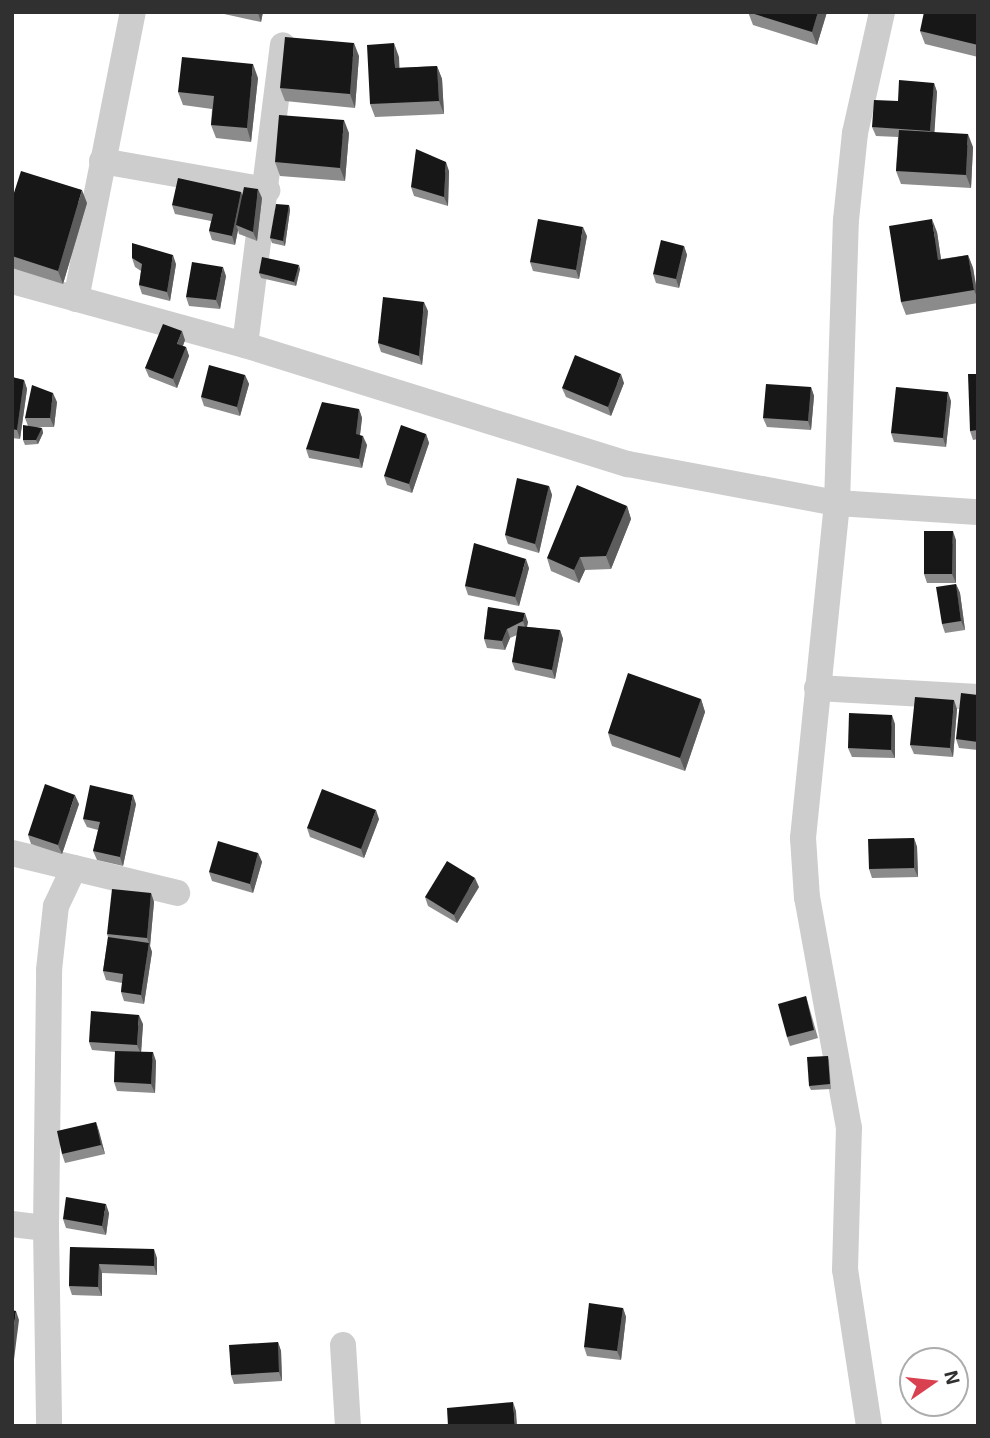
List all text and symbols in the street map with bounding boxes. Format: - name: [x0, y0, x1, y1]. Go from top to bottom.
- north arrow: [899, 1347, 969, 1417]
- text: N: [940, 1368, 966, 1387]

